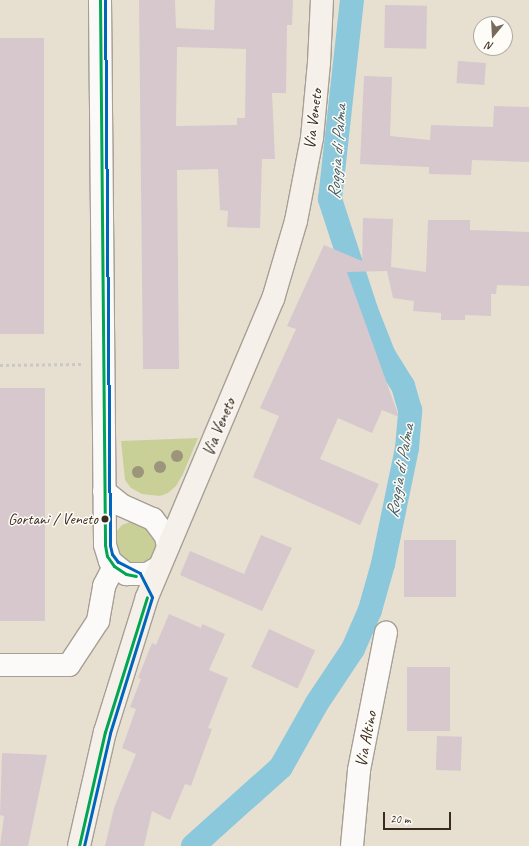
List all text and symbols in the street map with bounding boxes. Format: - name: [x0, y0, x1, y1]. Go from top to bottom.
- north arrow: [473, 16, 513, 56]
- text: N: [484, 39, 495, 54]
- street label: Via Veneto: [299, 88, 327, 150]
- water label: Roggia di Palma: [323, 104, 351, 200]
- street label: Via Veneto: [198, 395, 240, 459]
- water label: Roggia di Palma: [381, 422, 419, 520]
- place label: Gortani / Veneto: [8, 509, 98, 529]
- marker: Gortani / Veneto: [100, 514, 110, 524]
- street label: Via Altino: [351, 709, 381, 769]
- scale bar: [385, 804, 453, 830]
- text: 20 m: [390, 811, 410, 827]

